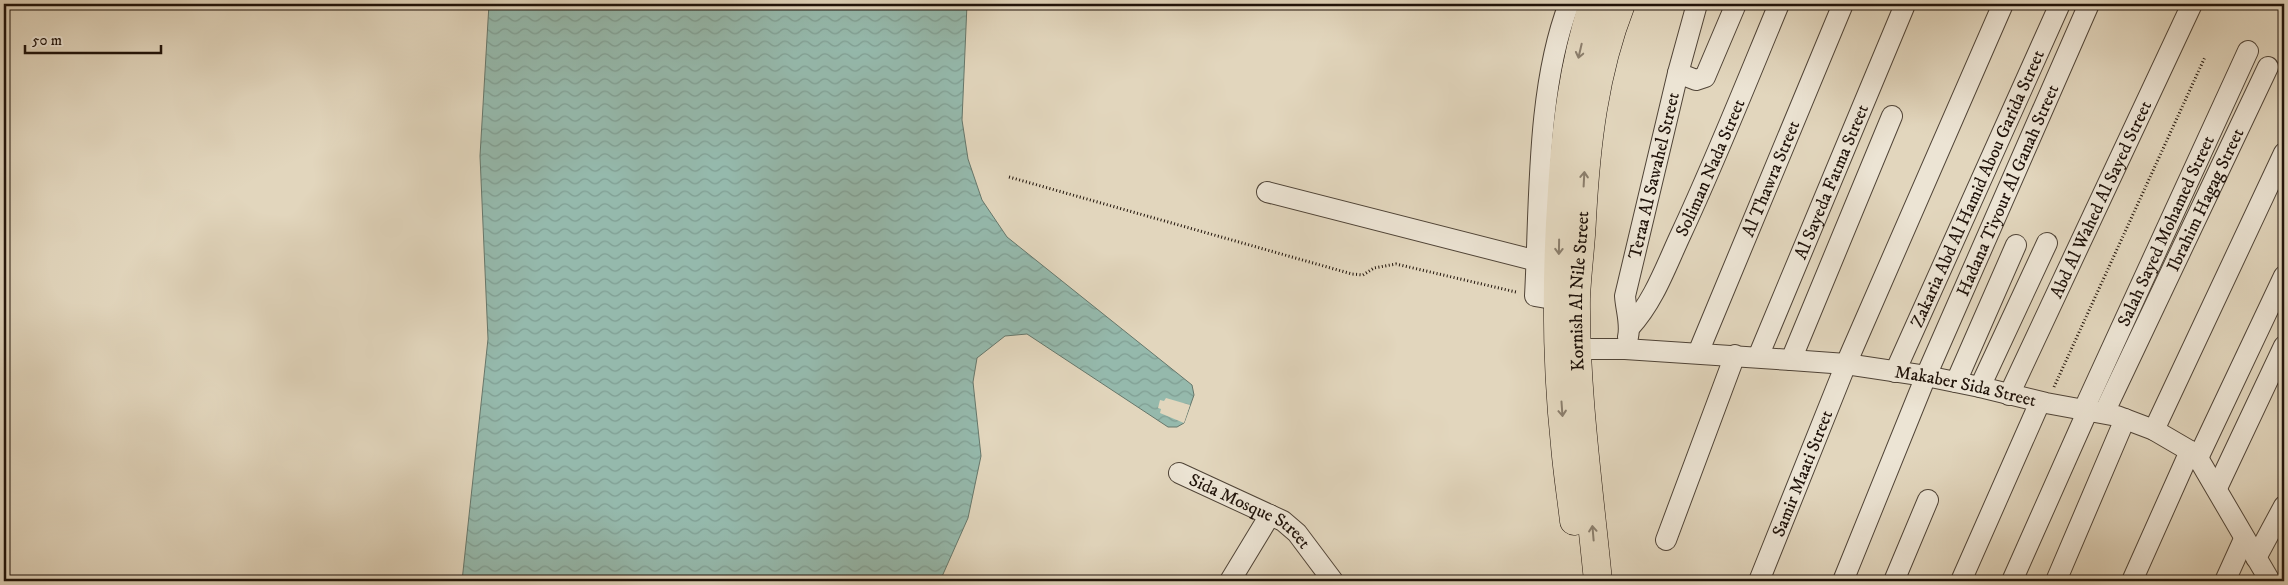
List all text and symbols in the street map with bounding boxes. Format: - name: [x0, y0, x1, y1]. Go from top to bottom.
- scale bar: [25, 22, 161, 54]
- text: 50 m: [32, 31, 62, 50]
- one-way arrow: [1575, 42, 1584, 58]
- street label: Zakaria Abd Al Hamid Abou Garida Street: [1906, 47, 2050, 331]
- street label: Hadana Tiyour Al Ganah Street: [1952, 81, 2064, 300]
- street label: Teraa Al Sawahel Street: [1624, 90, 1685, 262]
- street label: Soliman Nada Street: [1671, 96, 1751, 240]
- street label: Abd Al Wahed Al Sayed Street: [2046, 97, 2157, 302]
- street label: Al Sayeda Fatma Street: [1790, 101, 1874, 263]
- street label: Al Thawra Street: [1738, 117, 1805, 240]
- street label: Ibrahim Hagag Street: [2163, 125, 2249, 275]
- street label: Salah Sayed Mohamed Street: [2113, 132, 2220, 330]
- one-way arrow: [1580, 171, 1589, 187]
- street label: Kornish Al Nile Street: [1566, 210, 1594, 372]
- one-way arrow: [1554, 238, 1564, 254]
- street label: Makaber Sida Street: [1893, 361, 2039, 412]
- one-way arrow: [1557, 401, 1566, 417]
- street label: Samir Maati Street: [1768, 407, 1838, 540]
- street label: Sida Mosque Street: [1185, 469, 1315, 554]
- one-way arrow: [1589, 525, 1598, 541]

